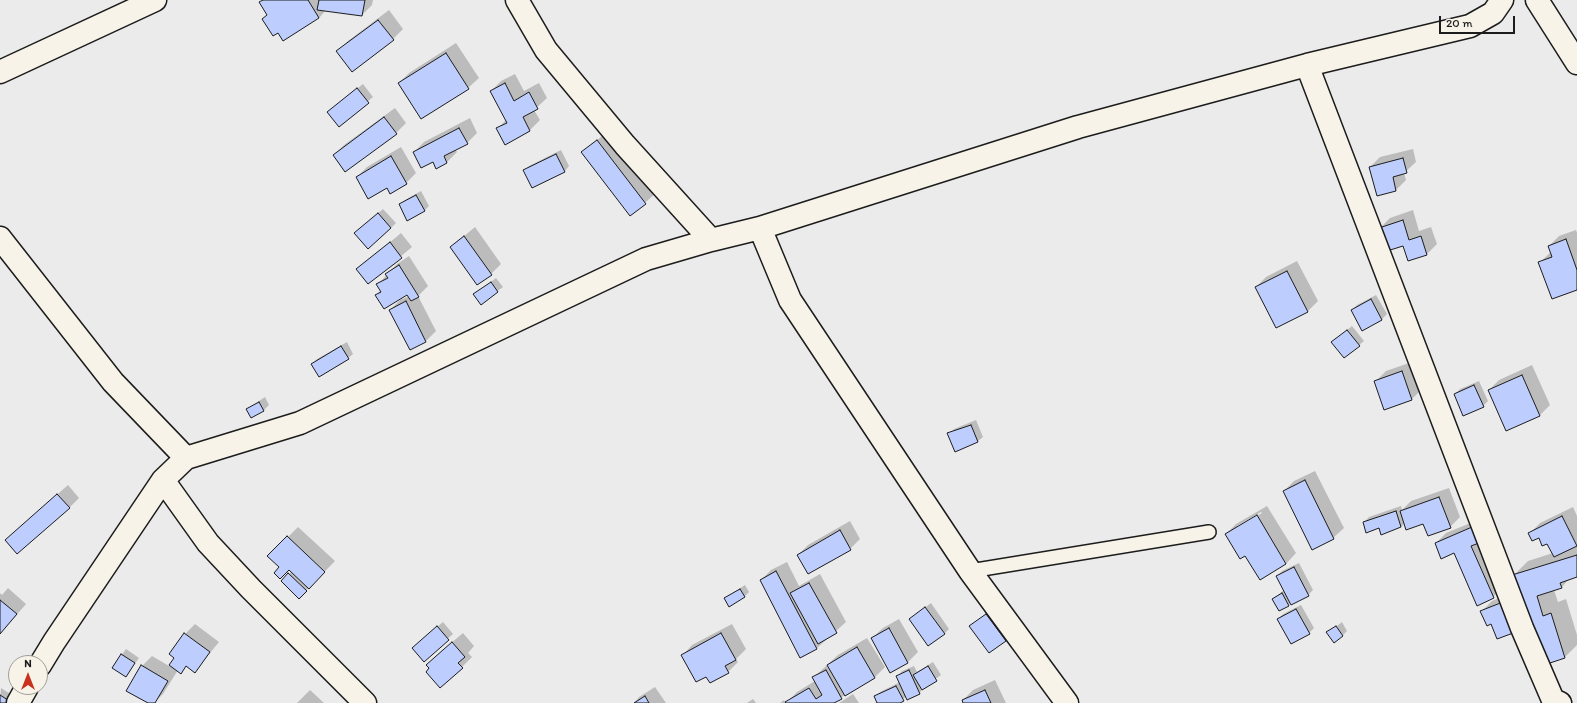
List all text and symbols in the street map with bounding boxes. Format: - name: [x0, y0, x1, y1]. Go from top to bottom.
- scale bar: [1441, 8, 1517, 34]
- text: 20 m: [1446, 16, 1473, 30]
- north arrow: [8, 655, 48, 695]
- text: N: [24, 657, 32, 670]

